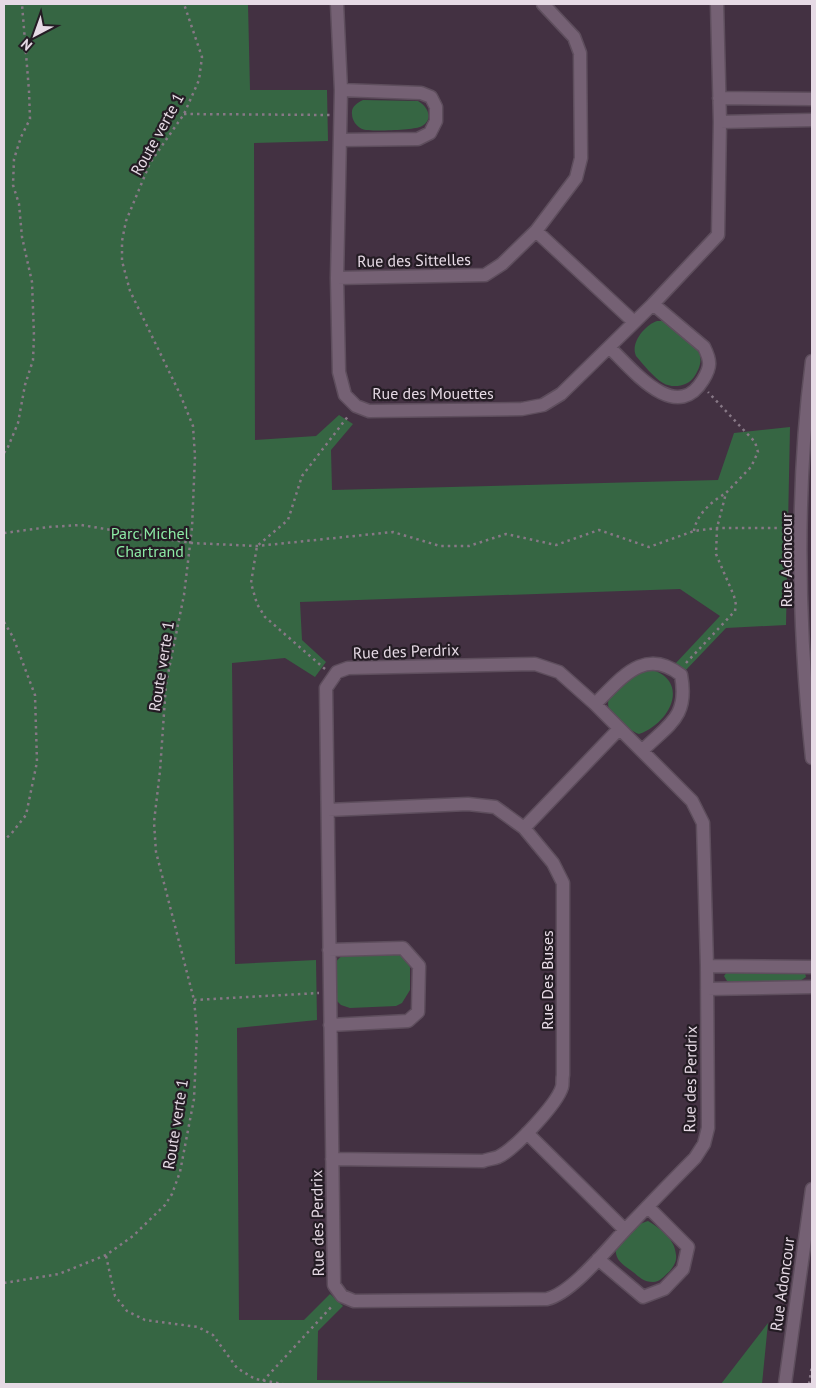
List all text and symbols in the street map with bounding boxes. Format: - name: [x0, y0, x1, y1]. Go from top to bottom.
- north arrow: [10, 10, 60, 60]
- text: N: [17, 35, 36, 55]
- street label: Route verte 1: [126, 89, 188, 179]
- street label: Rue des Sittelles: [357, 249, 471, 271]
- street label: Rue des Mouettes: [372, 383, 494, 403]
- street label: Rue Adoncour: [776, 512, 796, 607]
- park label: Parc Michel Chartrand: [111, 523, 190, 561]
- street label: Route verte 1: [144, 619, 178, 713]
- street label: Rue des Perdrix: [352, 639, 460, 663]
- street label: Rue Des Buses: [537, 930, 557, 1030]
- street label: Rue des Perdrix: [679, 1026, 701, 1132]
- street label: Route verte 1: [158, 1077, 192, 1171]
- street label: Rue des Perdrix: [306, 1170, 328, 1276]
- street label: Rue Adoncour: [766, 1235, 799, 1332]

